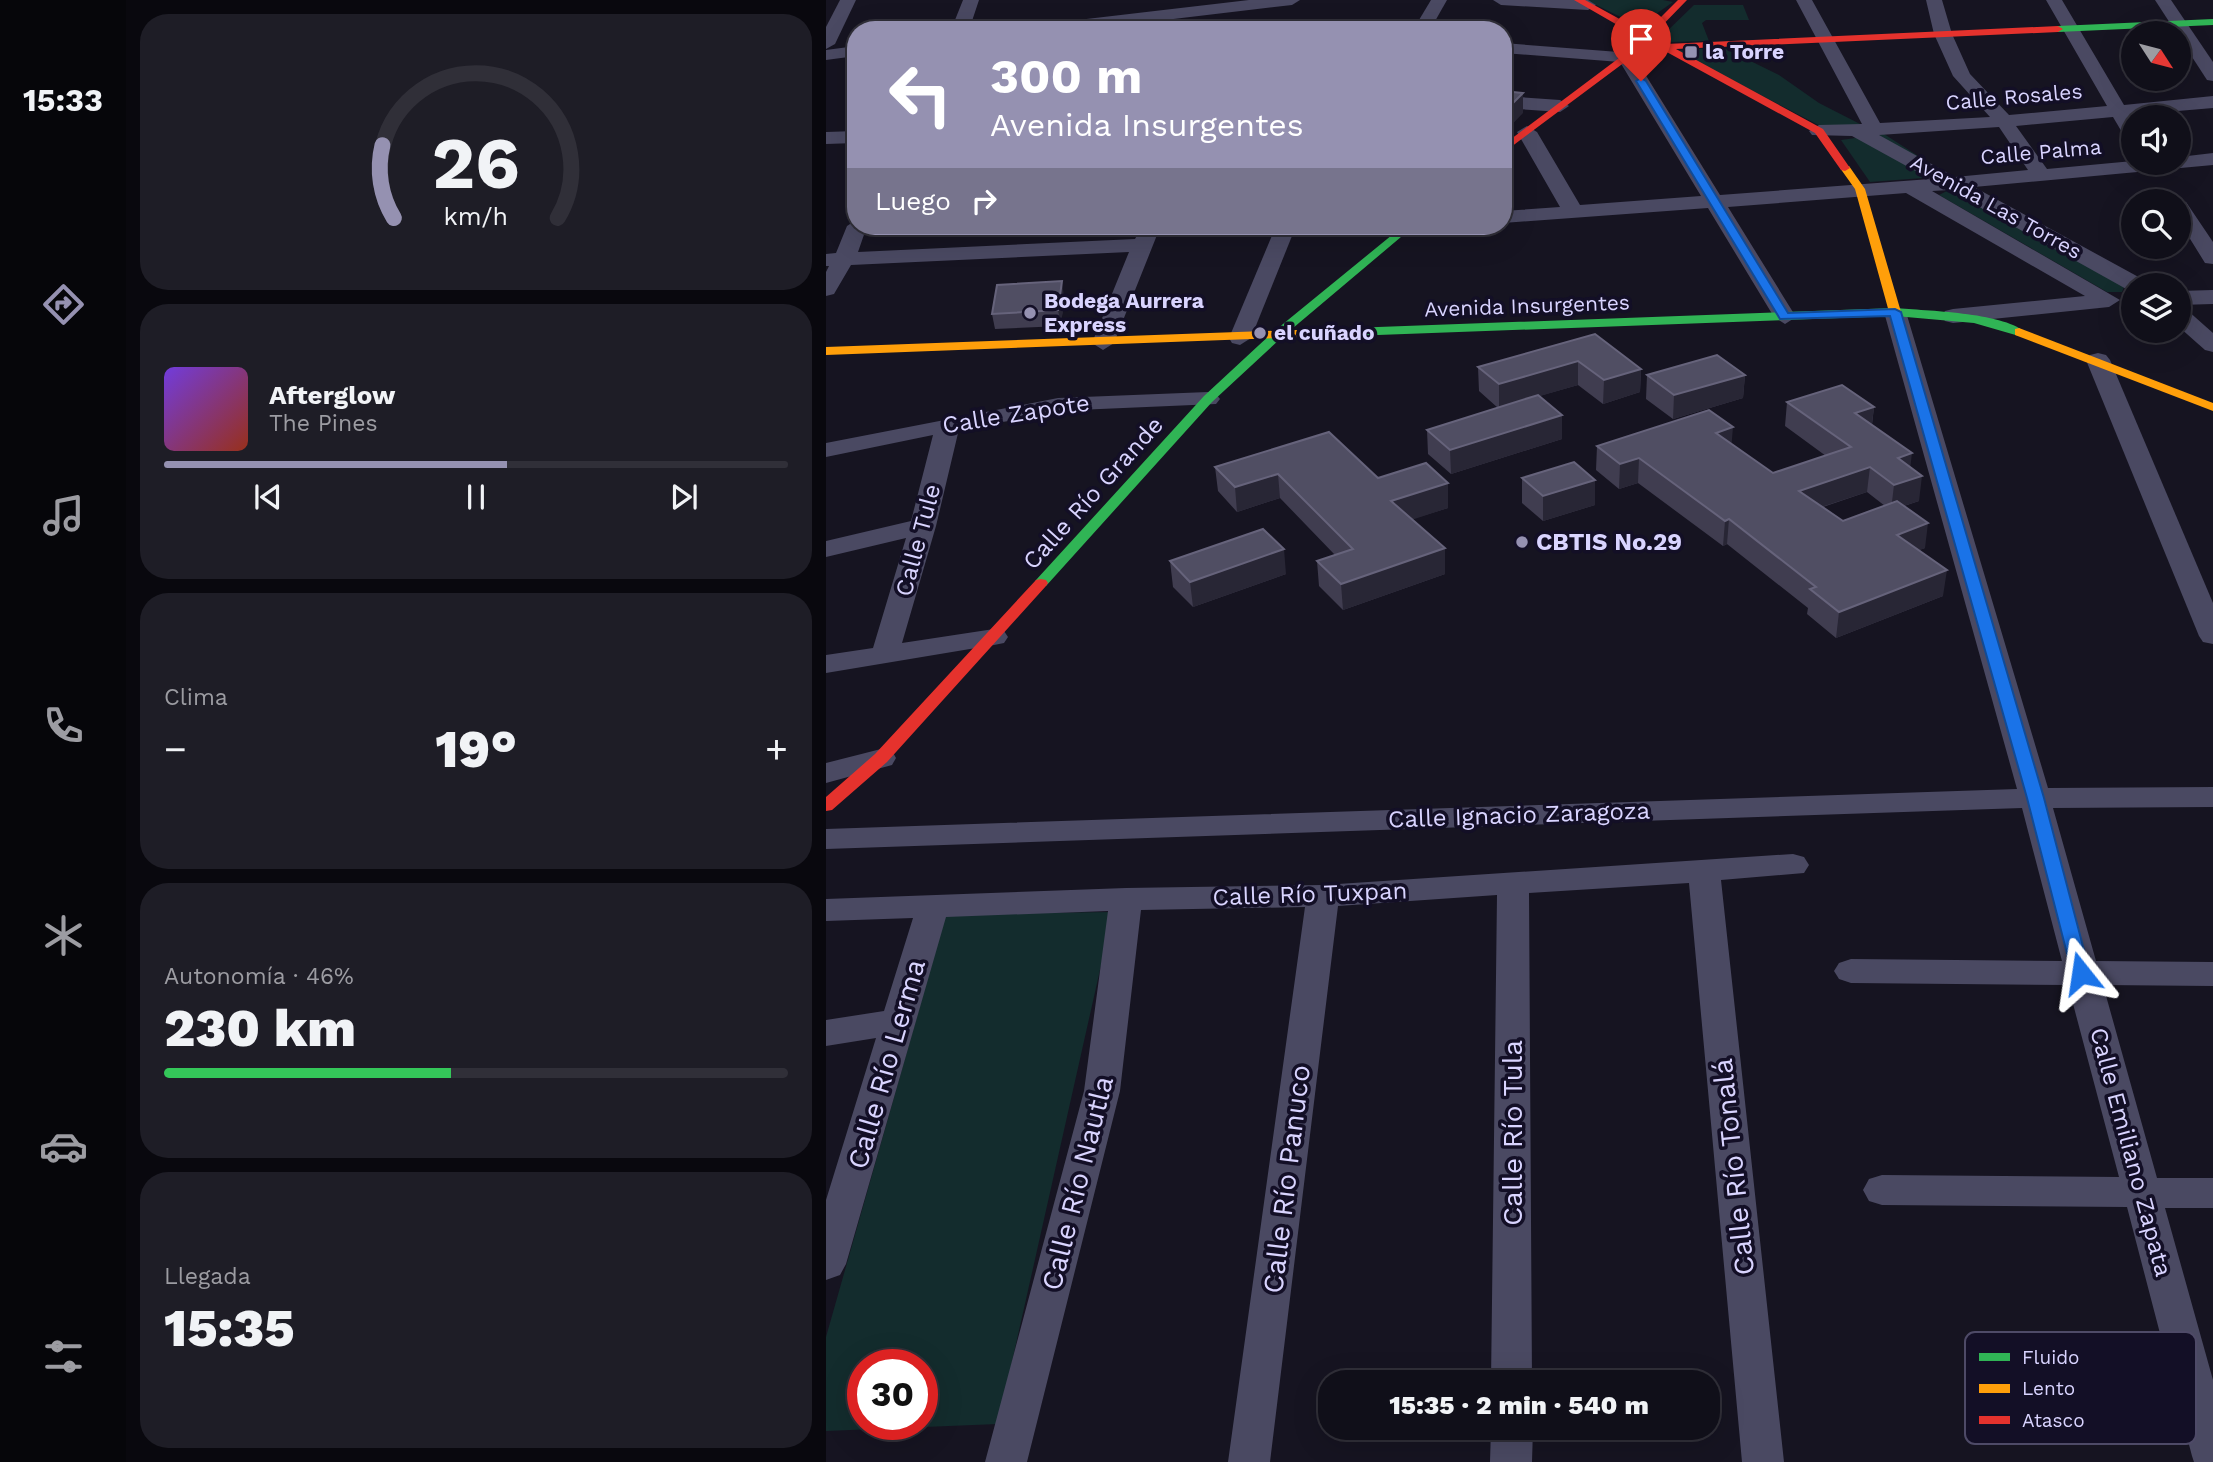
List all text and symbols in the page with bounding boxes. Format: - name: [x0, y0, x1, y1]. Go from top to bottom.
- pin: [1611, 9, 1671, 81]
- icon: arrive: [1622, 20, 1660, 58]
- north arrow: [2121, 21, 2191, 91]
- map controls: [2121, 21, 2191, 343]
- place label: la Torre: [1705, 39, 1784, 64]
- marker: la Torre: [1683, 44, 1699, 60]
- text: 300 m: [990, 47, 1142, 105]
- icon: left: [875, 49, 966, 140]
- street label: Calle Rosales: [1945, 78, 2083, 115]
- text: 15:33: [23, 81, 103, 119]
- button: sound: [2121, 105, 2191, 175]
- text: Avenida Insurgentes: [990, 106, 1304, 144]
- text: 26: [432, 120, 520, 206]
- street label: Calle Palma: [1979, 134, 2103, 169]
- street label: Avenida Las Torres: [1906, 149, 2086, 264]
- icon: right: [965, 182, 1003, 220]
- text: Luego: [875, 186, 951, 216]
- button: search: [2121, 189, 2191, 259]
- text: km/h: [444, 202, 508, 231]
- button: layers: [2121, 273, 2191, 343]
- icon: directions: [39, 280, 88, 329]
- place label: Bodega Aurrera Express: [1044, 288, 1205, 337]
- street label: Avenida Insurgentes: [1424, 289, 1630, 322]
- marker: Bodega Aurrera Express: [1022, 305, 1038, 321]
- place label: el cuñado: [1274, 320, 1375, 345]
- marker: el cuñado: [1252, 325, 1268, 341]
- text: Afterglow: [269, 380, 395, 410]
- street label: Calle Zapote: [940, 389, 1092, 439]
- text: The Pines: [269, 410, 378, 437]
- street label: Calle Río Grande: [1017, 411, 1169, 575]
- icon: previous: [249, 478, 287, 516]
- icon: pause: [457, 478, 495, 516]
- icon: next: [665, 478, 703, 516]
- street label: Calle Tule: [890, 481, 946, 599]
- icon: music: [39, 491, 88, 540]
- place label: CBTIS No.29: [1536, 528, 1682, 556]
- marker: CBTIS No.29: [1514, 534, 1530, 550]
- text: Clima: [164, 684, 228, 711]
- icon: phone: [39, 701, 88, 750]
- text: 19°: [435, 719, 517, 780]
- text: −: [164, 727, 187, 771]
- text: +: [765, 727, 788, 771]
- street label: Calle Ignacio Zaragoza: [1387, 796, 1651, 834]
- street label: Calle Río Tuxpan: [1212, 877, 1408, 911]
- icon: climate: [39, 911, 88, 960]
- position arrow: [2044, 936, 2118, 1010]
- street label: Calle Río Lerma: [841, 955, 932, 1173]
- text: Autonomía · 46%: [164, 963, 354, 990]
- text: 230 km: [164, 998, 356, 1059]
- street label: Calle Emiliano Zapata: [2084, 1024, 2178, 1280]
- street label: Calle Río Tula: [1496, 1040, 1529, 1226]
- street label: Calle Río Tonalá: [1706, 1057, 1761, 1277]
- street label: Calle Río Panuco: [1256, 1063, 1317, 1295]
- street label: Calle Río Nautla: [1035, 1072, 1120, 1294]
- icon: car: [39, 1122, 88, 1171]
- text: Llegada: [164, 1263, 251, 1290]
- text: 15:35: [164, 1298, 295, 1359]
- icon: filters: [39, 1332, 88, 1381]
- legend: [1965, 1332, 2196, 1444]
- text: Fluido: [2022, 1346, 2080, 1369]
- speed limit sign: 30: [847, 1349, 938, 1440]
- text: Lento: [2022, 1377, 2075, 1400]
- text: 15:35 · 2 min · 540 m: [1389, 1390, 1649, 1420]
- text: Atasco: [2022, 1409, 2085, 1432]

